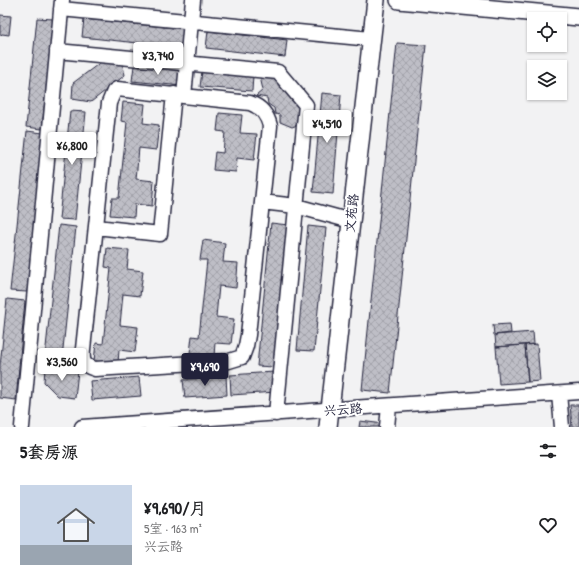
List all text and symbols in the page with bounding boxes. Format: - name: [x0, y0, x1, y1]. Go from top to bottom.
- map controls: [527, 12, 567, 100]
- button: locate: [527, 12, 567, 52]
- pin: ¥3,740: [125, 42, 191, 76]
- text: ¥3,740: [142, 46, 174, 64]
- button: layers: [527, 60, 567, 100]
- pin: ¥4,510: [294, 110, 360, 144]
- text: ¥4,510: [312, 114, 342, 132]
- pin: ¥6,800: [39, 132, 105, 166]
- text: ¥6,800: [56, 136, 88, 154]
- street label: 文苑路: [340, 193, 362, 233]
- pin: ¥3,560: [29, 348, 95, 382]
- text: ¥3,560: [47, 352, 78, 370]
- pin: ¥9,690: [172, 353, 238, 387]
- text: ¥9,690: [190, 357, 220, 375]
- street label: 兴云路: [323, 399, 363, 419]
- text: 5套房源: [20, 440, 78, 463]
- icon: filters: [537, 440, 559, 462]
- text: ¥9,690/月: [144, 496, 206, 519]
- icon: home: [52, 501, 100, 549]
- icon: heart: [537, 514, 559, 536]
- text: 5室 · 163 m²: [144, 519, 202, 537]
- text: 兴云路: [144, 537, 183, 555]

